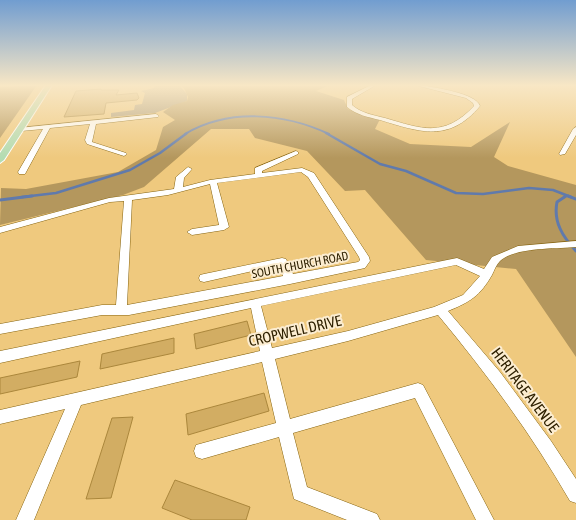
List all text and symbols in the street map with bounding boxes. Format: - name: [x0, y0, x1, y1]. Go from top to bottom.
- street label: SOUTH CHURCH ROAD: [251, 249, 350, 281]
- street label: CROPWELL DRIVE: [247, 311, 343, 349]
- street label: HERITAGE AVENUE: [488, 344, 563, 436]

